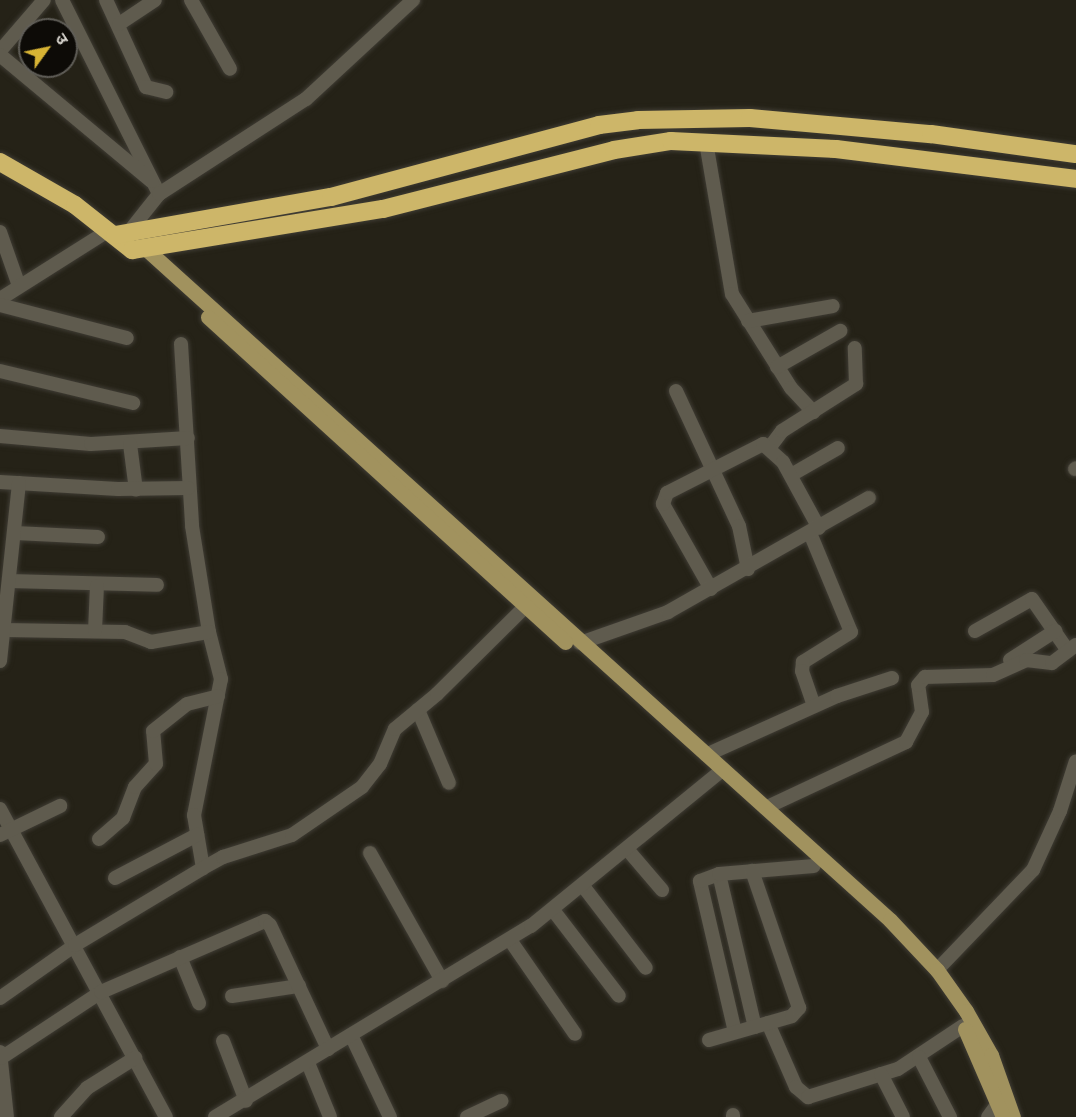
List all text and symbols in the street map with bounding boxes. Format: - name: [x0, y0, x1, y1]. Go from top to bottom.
- north arrow: [18, 18, 78, 78]
- text: उ: [52, 30, 72, 48]

